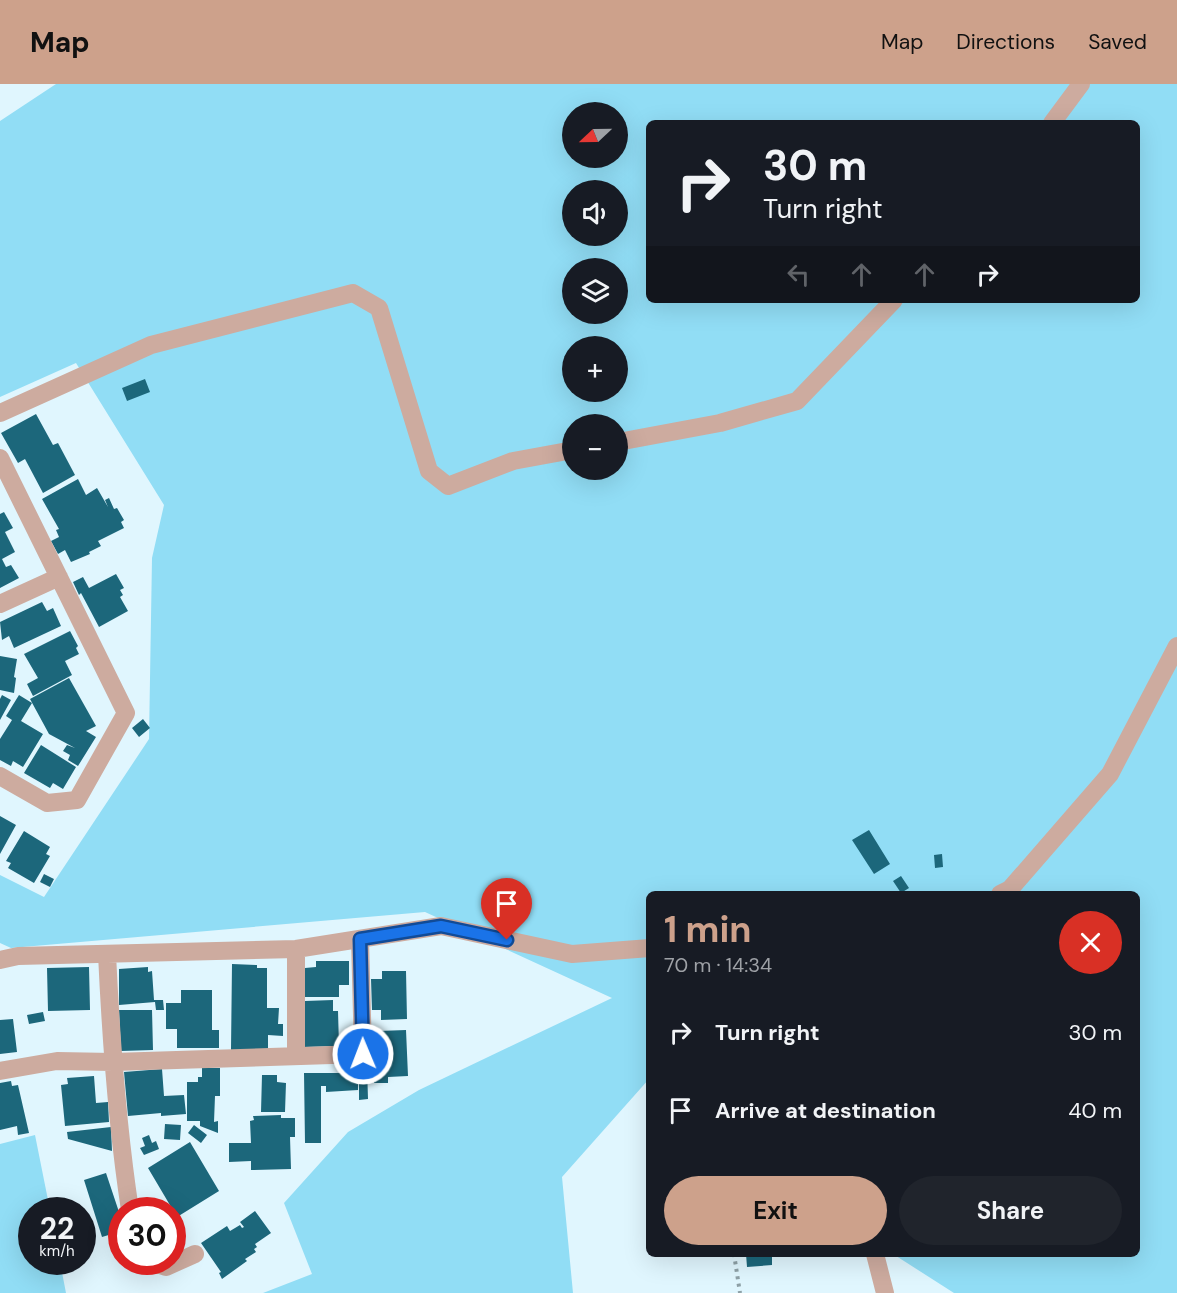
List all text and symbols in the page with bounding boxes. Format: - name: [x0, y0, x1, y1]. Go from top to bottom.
- text: Map: [30, 24, 90, 61]
- text: Map: [881, 28, 923, 56]
- text: Directions: [956, 28, 1055, 56]
- text: Saved: [1088, 28, 1147, 56]
- north arrow: [562, 102, 628, 168]
- map controls: [562, 102, 628, 480]
- text: 30 m: [763, 138, 867, 193]
- icon: right: [664, 144, 742, 222]
- button: sound: [562, 180, 628, 246]
- text: Turn right: [763, 191, 883, 226]
- button: layers: [562, 258, 628, 324]
- icon: left: [782, 258, 815, 291]
- icon: ahead: [845, 258, 878, 291]
- icon: ahead: [908, 258, 941, 291]
- icon: right: [971, 258, 1004, 291]
- button: +: [562, 336, 628, 402]
- button: −: [562, 414, 628, 480]
- pin: [481, 878, 532, 940]
- icon: arrive: [490, 887, 523, 920]
- text: 1 min: [664, 906, 752, 953]
- button: close: [1059, 911, 1122, 974]
- text: 70 m · 14:34: [664, 952, 772, 978]
- icon: right: [664, 1016, 697, 1049]
- text: Turn right: [715, 1018, 820, 1047]
- text: 30 m: [1068, 1018, 1122, 1047]
- position arrow: [331, 1022, 395, 1086]
- icon: arrive: [664, 1094, 697, 1127]
- text: Arrive at destination: [715, 1096, 936, 1125]
- text: 40 m: [1068, 1096, 1122, 1125]
- button: Exit: [664, 1176, 887, 1245]
- button: Share: [899, 1176, 1122, 1245]
- speed limit sign: 30: [108, 1197, 186, 1275]
- text: 22: [40, 1209, 74, 1248]
- text: km/h: [39, 1241, 75, 1261]

